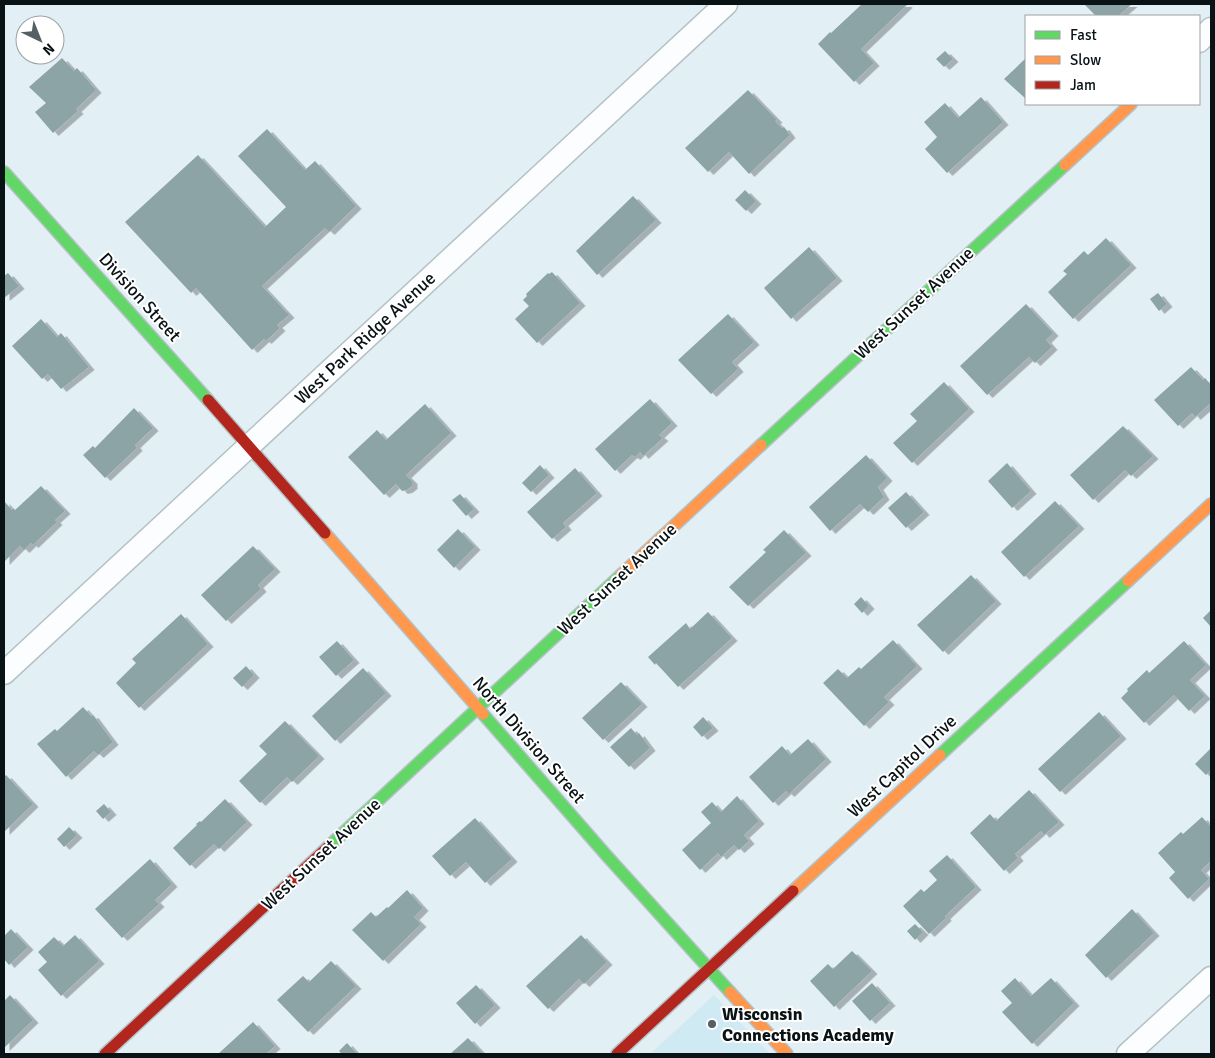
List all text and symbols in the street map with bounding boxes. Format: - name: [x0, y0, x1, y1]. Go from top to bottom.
- north arrow: [15, 15, 65, 65]
- legend: [1025, 15, 1200, 105]
- text: Fast: [1070, 26, 1097, 44]
- text: N: [39, 40, 58, 59]
- text: Slow: [1070, 51, 1101, 69]
- text: Jam: [1070, 76, 1096, 94]
- street label: West Sunset Avenue: [850, 242, 978, 364]
- street label: Division Street: [94, 248, 186, 346]
- street label: West Park Ridge Avenue: [290, 267, 440, 409]
- street label: West Sunset Avenue: [553, 518, 681, 640]
- street label: North Division Street: [468, 672, 590, 808]
- street label: West Capitol Drive: [843, 710, 961, 822]
- street label: West Sunset Avenue: [257, 793, 385, 915]
- place label: Wisconsin Connections Academy: [722, 1003, 894, 1046]
- marker: Wisconsin Connections Academy: [706, 1018, 718, 1030]

